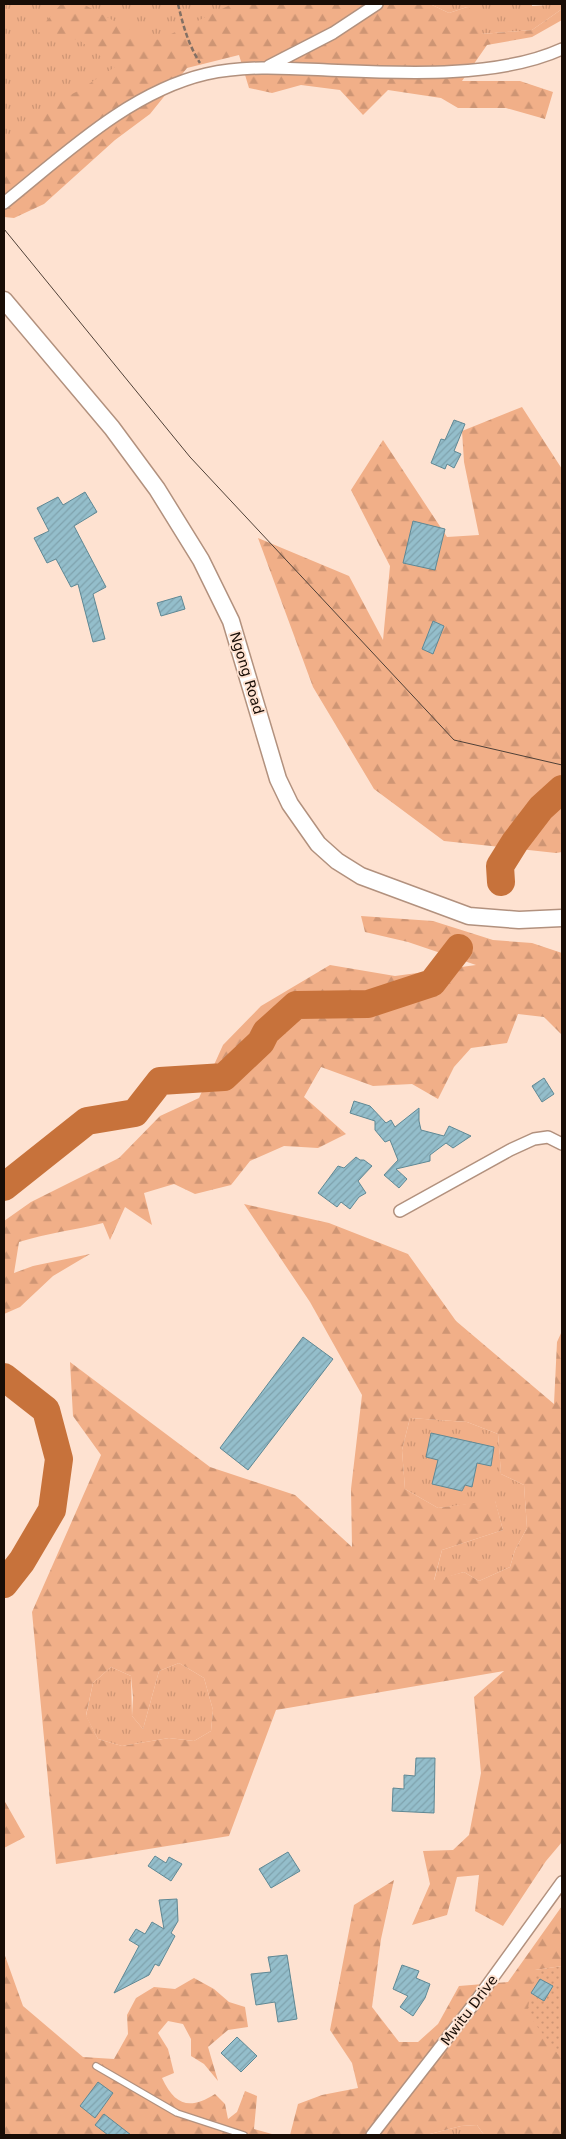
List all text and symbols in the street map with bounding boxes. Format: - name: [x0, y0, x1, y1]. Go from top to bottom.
- street label: Ngong Road: [227, 630, 267, 716]
- street label: Mwitu Drive: [437, 1972, 501, 2048]

